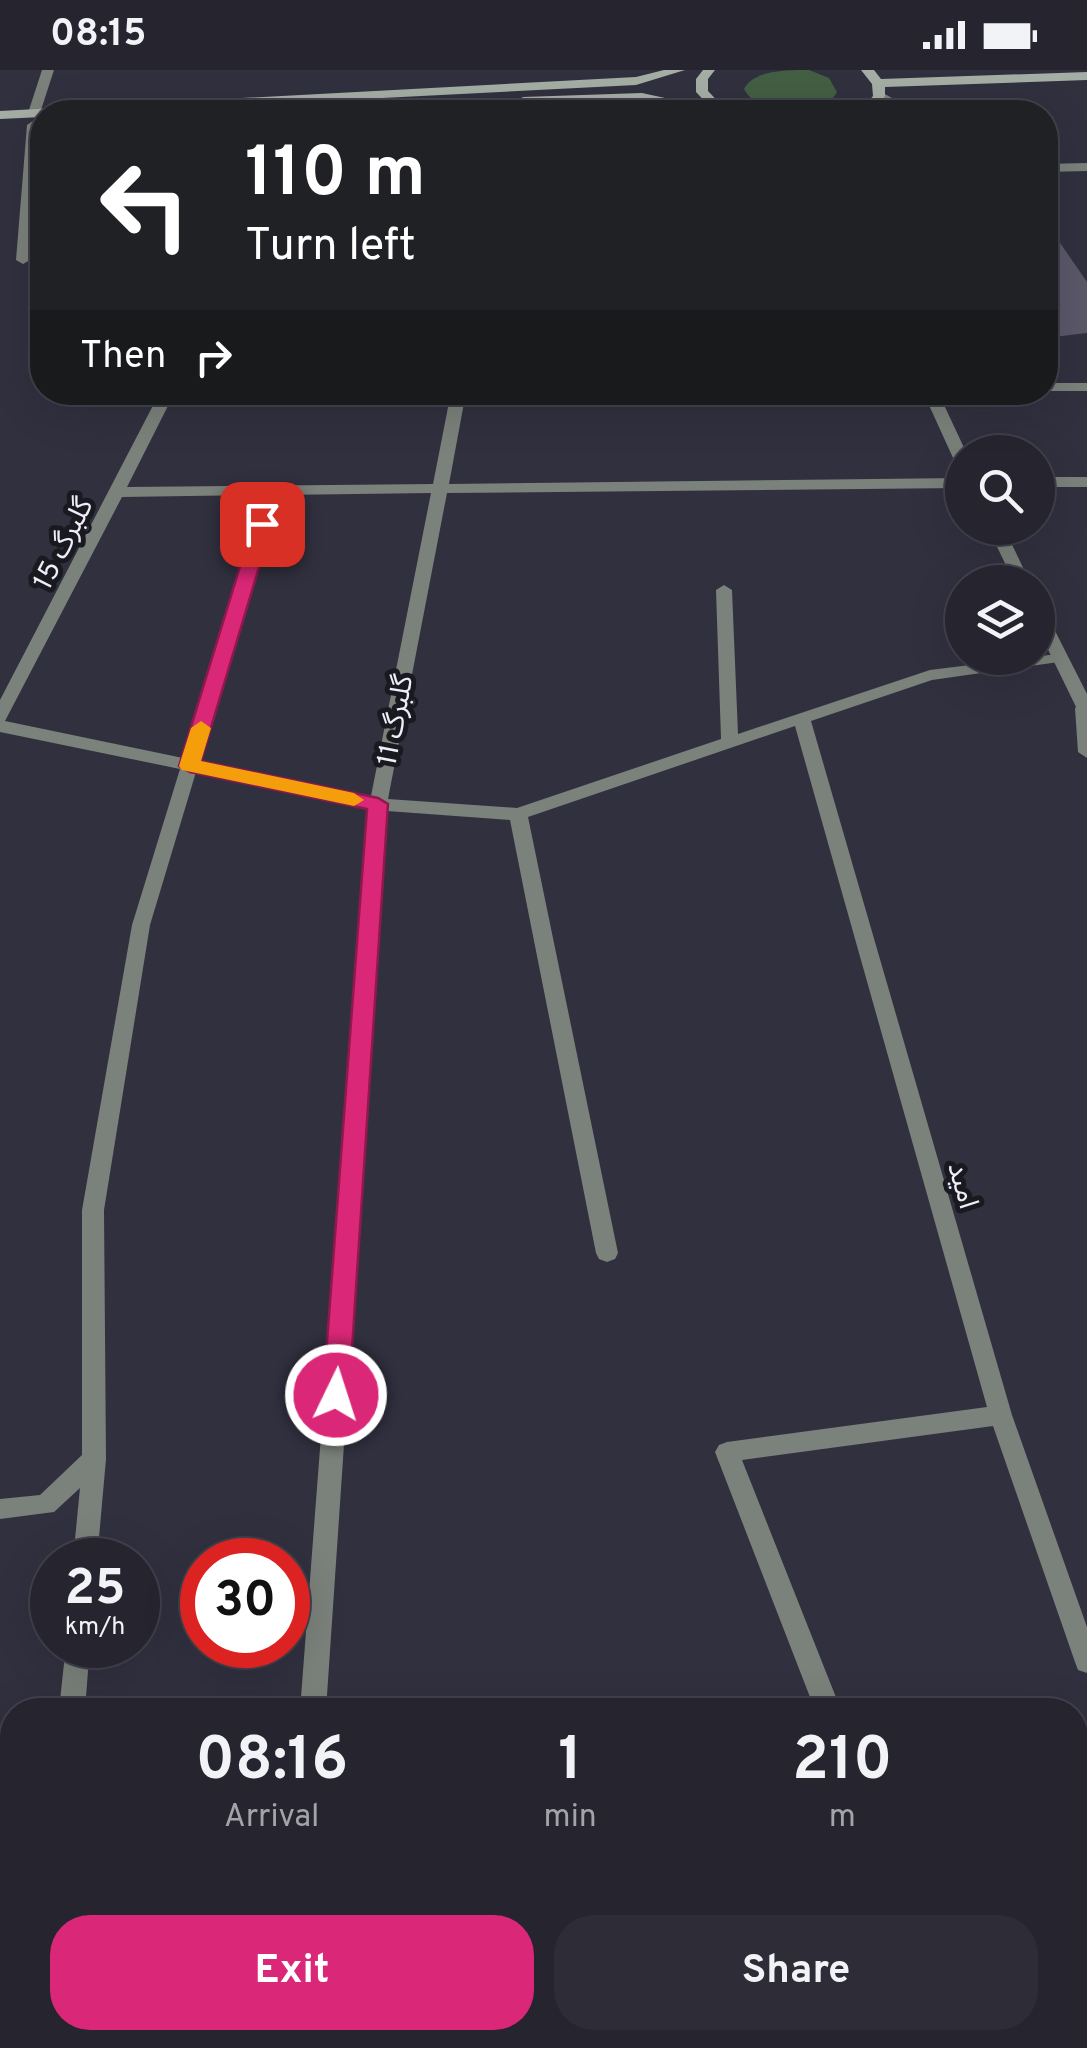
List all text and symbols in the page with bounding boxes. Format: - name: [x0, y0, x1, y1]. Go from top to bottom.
- text: 08:15: [50, 11, 147, 60]
- text: 110 m: [245, 132, 426, 221]
- icon: left: [80, 140, 210, 270]
- text: Turn left: [245, 219, 416, 276]
- icon: right: [186, 330, 241, 385]
- text: Then: [80, 333, 166, 382]
- map controls: [945, 435, 1055, 675]
- button: search: [945, 435, 1055, 545]
- pin: [220, 482, 305, 567]
- street label: گلبرگ 15: [26, 492, 103, 596]
- icon: arrive: [235, 497, 290, 552]
- button: layers: [945, 565, 1055, 675]
- street label: گلبرگ 11: [371, 672, 423, 769]
- street label: امید: [937, 1158, 985, 1213]
- position arrow: [284, 1343, 388, 1447]
- speed limit sign: 30: [180, 1538, 310, 1668]
- text: 25: [64, 1559, 126, 1622]
- text: km/h: [65, 1612, 125, 1644]
- text: 08:16: [195, 1725, 348, 1801]
- text: 1: [558, 1725, 582, 1801]
- text: 210: [792, 1725, 892, 1801]
- text: Arrival: [224, 1798, 320, 1838]
- text: min: [544, 1798, 597, 1838]
- text: m: [829, 1798, 856, 1838]
- button: Exit: [50, 1915, 534, 2030]
- button: Share: [554, 1915, 1038, 2030]

